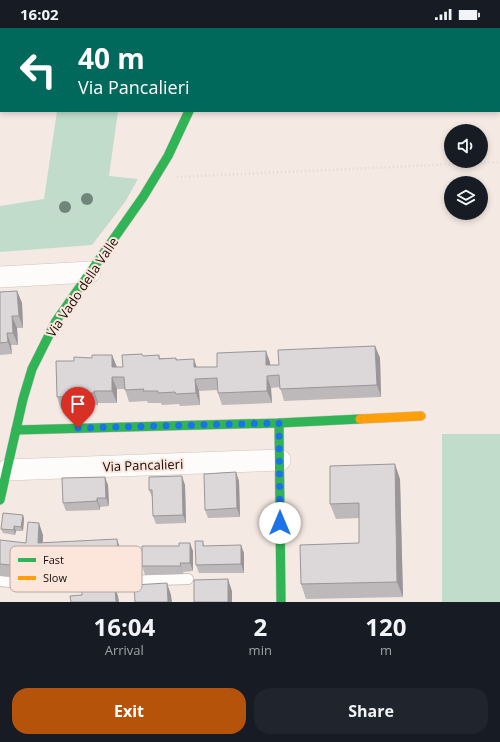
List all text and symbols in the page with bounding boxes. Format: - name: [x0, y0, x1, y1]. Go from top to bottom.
- text: 16:02: [20, 4, 59, 24]
- text: 40 m: [78, 39, 145, 77]
- icon: left: [12, 44, 64, 96]
- text: Via Pancalieri: [78, 75, 190, 99]
- map controls: [444, 124, 488, 220]
- button: sound: [444, 124, 488, 168]
- button: layers: [444, 176, 488, 220]
- street label: Via Vado della Valle: [42, 233, 122, 341]
- pin: [61, 387, 95, 428]
- icon: arrive: [67, 393, 89, 415]
- street label: Via Pancalieri: [102, 455, 184, 475]
- position arrow: [259, 502, 301, 544]
- legend: [10, 546, 142, 592]
- text: Fast: [43, 552, 64, 567]
- text: Slow: [43, 570, 67, 585]
- text: 16:04: [93, 610, 155, 643]
- text: 2: [253, 610, 267, 643]
- text: 120: [365, 610, 407, 643]
- text: Arrival: [105, 641, 144, 659]
- text: min: [249, 641, 272, 659]
- text: m: [380, 641, 392, 659]
- button: Exit: [12, 688, 246, 734]
- button: Share: [254, 688, 488, 734]

